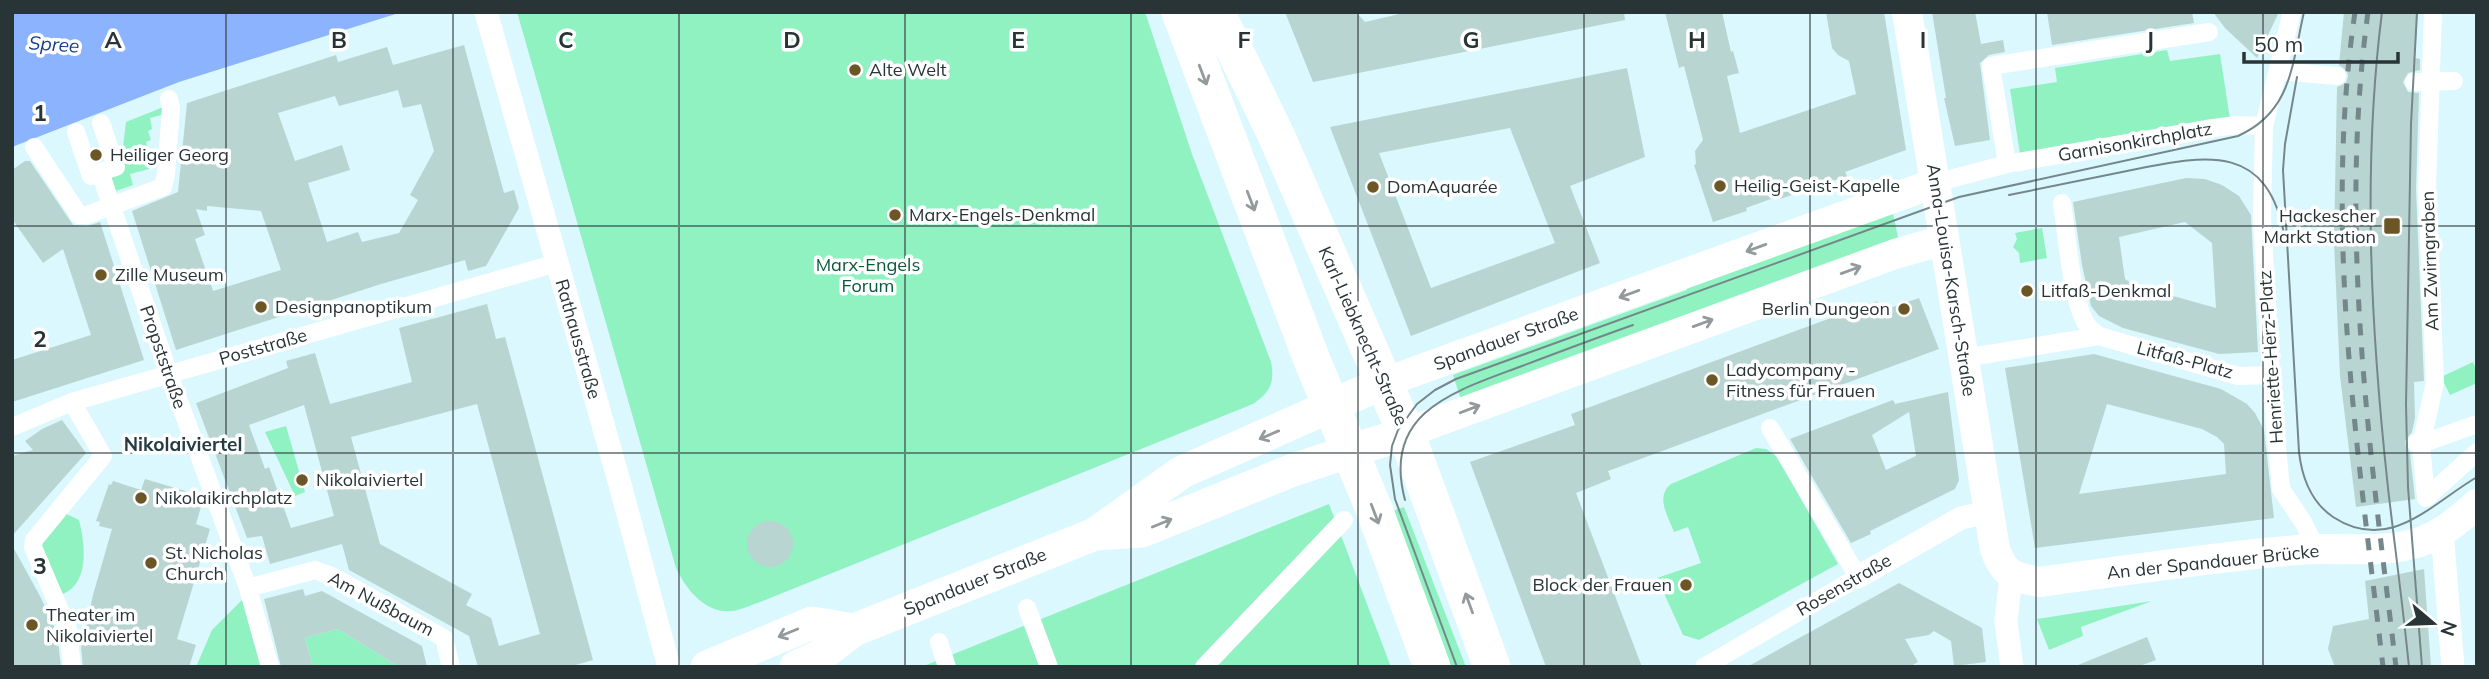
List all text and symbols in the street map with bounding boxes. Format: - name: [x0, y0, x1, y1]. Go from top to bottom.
- scale bar: [2244, 21, 2398, 65]
- text: A: [104, 25, 122, 54]
- text: B: [331, 25, 347, 54]
- text: C: [558, 25, 574, 54]
- text: D: [783, 25, 801, 54]
- text: E: [1011, 25, 1025, 54]
- text: F: [1237, 25, 1251, 54]
- text: G: [1462, 25, 1480, 54]
- text: H: [1688, 25, 1706, 54]
- text: I: [1920, 25, 1926, 54]
- text: J: [2146, 25, 2154, 54]
- water label: Spree: [28, 30, 80, 58]
- text: 50 m: [2254, 31, 2303, 57]
- place label: Alte Welt: [869, 58, 947, 81]
- marker: Alte Welt: [847, 62, 863, 78]
- one-way arrow: [1198, 63, 1211, 85]
- text: 1: [33, 98, 47, 127]
- street label: Garnisonkirchplatz: [2056, 117, 2214, 166]
- place label: Heiliger Georg: [110, 143, 229, 166]
- marker: Heiliger Georg: [88, 147, 104, 163]
- street label: Anna-Louisa-Karsch-Straße: [1922, 162, 1981, 398]
- place label: Heilig-Geist-Kapelle: [1734, 174, 1900, 197]
- place label: DomAquarée: [1387, 175, 1498, 198]
- marker: Heilig-Geist-Kapelle: [1712, 178, 1728, 194]
- marker: DomAquarée: [1365, 179, 1381, 195]
- one-way arrow: [1246, 190, 1259, 212]
- street label: Am Zwirngraben: [2416, 191, 2443, 331]
- place label: Marx-Engels-Denkmal: [909, 203, 1095, 226]
- place label: Hackescher Markt Station: [2263, 204, 2376, 248]
- marker: Marx-Engels-Denkmal: [887, 207, 903, 223]
- marker: Hackescher Markt Station: [2382, 216, 2402, 236]
- one-way arrow: [1746, 242, 1768, 255]
- street label: Karl-Liebknecht-Straße: [1314, 243, 1413, 429]
- park label: Marx-Engels Forum: [816, 253, 920, 297]
- place label: Zille Museum: [115, 263, 224, 286]
- one-way arrow: [1839, 263, 1861, 275]
- marker: Zille Museum: [93, 267, 109, 283]
- street label: Henriette-Herz-Platz: [2253, 270, 2288, 444]
- street label: Rathausstraße: [550, 276, 607, 402]
- place label: Litfaß-Denkmal: [2041, 279, 2171, 302]
- marker: Litfaß-Denkmal: [2019, 283, 2035, 299]
- one-way arrow: [1618, 289, 1640, 302]
- place label: Designpanoptikum: [275, 295, 432, 318]
- place label: Berlin Dungeon: [1762, 297, 1890, 320]
- marker: Designpanoptikum: [253, 299, 269, 315]
- marker: Berlin Dungeon: [1896, 301, 1912, 317]
- street label: Propststraße: [135, 302, 192, 412]
- street label: Spandauer Straße: [1430, 302, 1581, 375]
- one-way arrow: [1691, 316, 1713, 328]
- street label: Poststraße: [216, 323, 309, 370]
- text: 2: [33, 324, 47, 353]
- street label: Litfaß-Platz: [2134, 336, 2236, 383]
- place label: Ladycompany - Fitness für Frauen: [1726, 358, 1875, 402]
- marker: Ladycompany - Fitness für Frauen: [1704, 372, 1720, 388]
- one-way arrow: [1459, 401, 1480, 414]
- one-way arrow: [1258, 429, 1280, 442]
- district label: Nikolaiviertel: [124, 432, 242, 456]
- place label: Nikolaiviertel: [316, 468, 423, 491]
- marker: Nikolaiviertel: [294, 472, 310, 488]
- place label: Nikolaikirchplatz: [155, 486, 292, 509]
- marker: Nikolaikirchplatz: [133, 490, 149, 506]
- one-way arrow: [1370, 502, 1382, 524]
- one-way arrow: [1150, 516, 1172, 529]
- street label: An der Spandauer Brücke: [2106, 539, 2320, 584]
- place label: St. Nicholas Church: [165, 541, 263, 585]
- street label: Spandauer Straße: [900, 542, 1050, 621]
- street label: Rosenstraße: [1792, 548, 1895, 621]
- text: 3: [33, 551, 47, 580]
- marker: St. Nicholas Church: [143, 555, 159, 571]
- street label: Am Nußbaum: [324, 566, 438, 641]
- place label: Block der Frauen: [1533, 573, 1672, 596]
- marker: Block der Frauen: [1678, 577, 1694, 593]
- north arrow: [2398, 588, 2468, 658]
- one-way arrow: [1461, 592, 1474, 614]
- place label: Theater im Nikolaiviertel: [46, 603, 153, 647]
- marker: Theater im Nikolaiviertel: [24, 617, 40, 633]
- text: N: [2435, 618, 2463, 639]
- one-way arrow: [778, 627, 799, 640]

